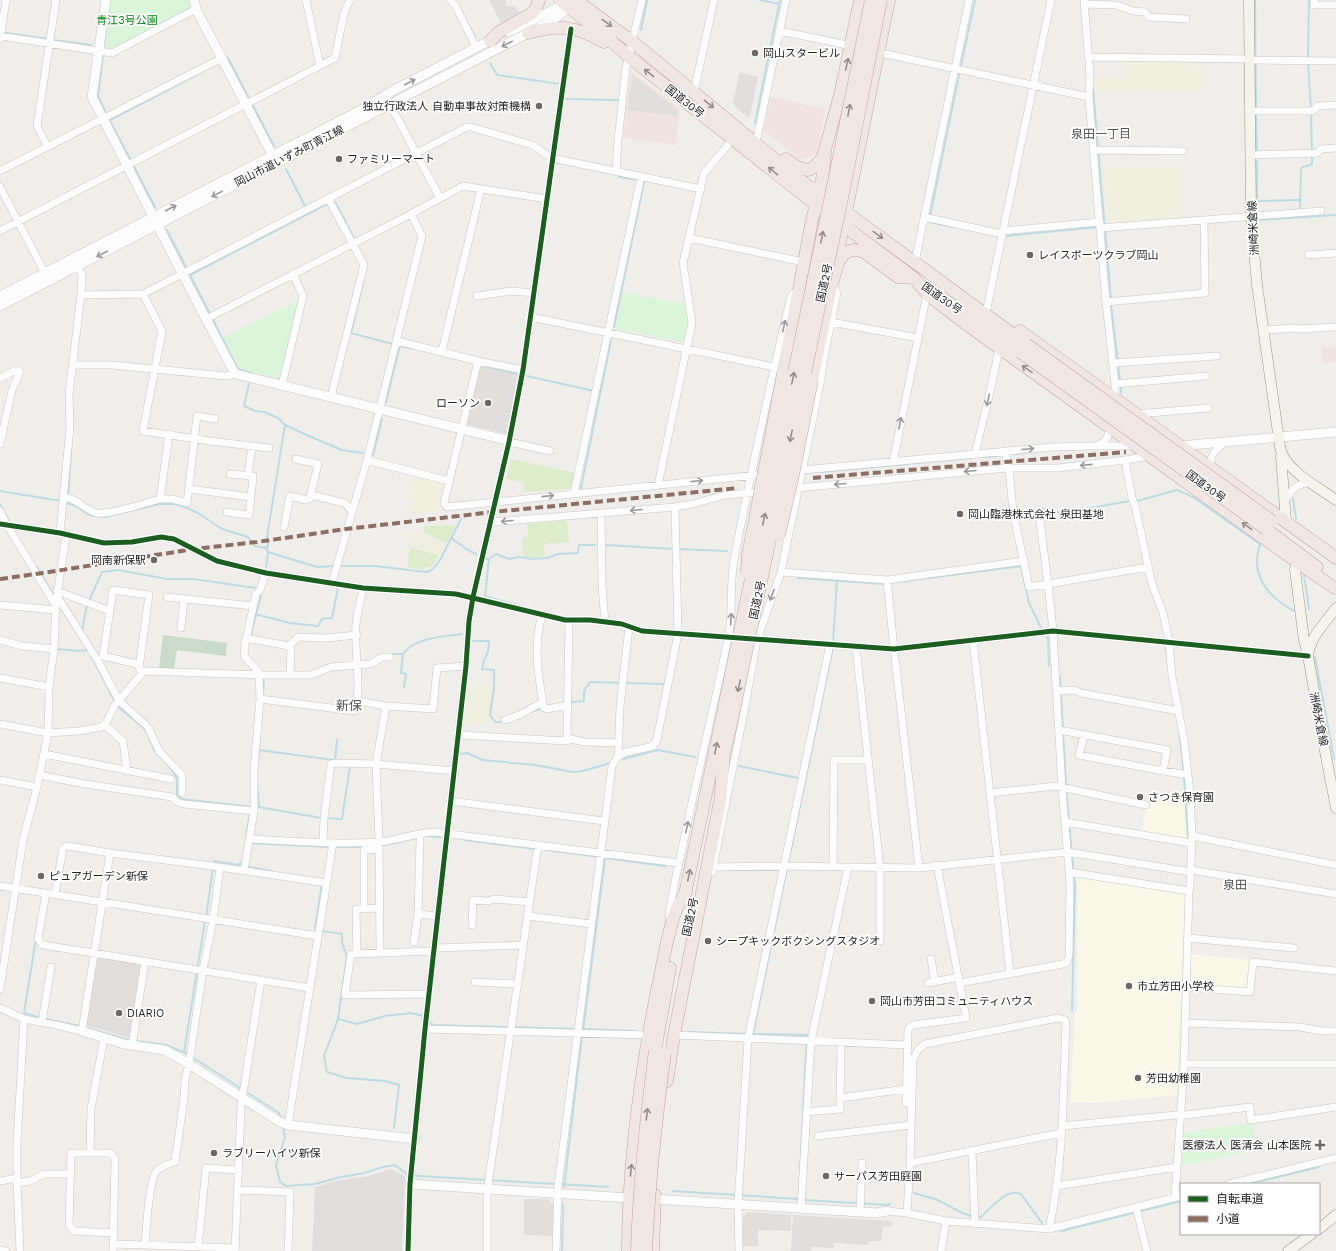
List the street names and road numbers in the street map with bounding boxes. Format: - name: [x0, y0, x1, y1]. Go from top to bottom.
- street label: 国道30号: [662, 82, 707, 121]
- street label: 岡山市道いずみ町青江線: [232, 123, 346, 190]
- street label: 洲崎米倉線: [1246, 200, 1261, 256]
- street label: 国道2号: [814, 262, 835, 304]
- street label: 国道30号: [919, 280, 964, 317]
- street label: 国道30号: [1183, 468, 1228, 505]
- street label: 国道2号: [747, 579, 768, 621]
- street label: 洲崎米倉線: [1307, 691, 1330, 747]
- street label: 国道2号: [680, 896, 701, 938]

